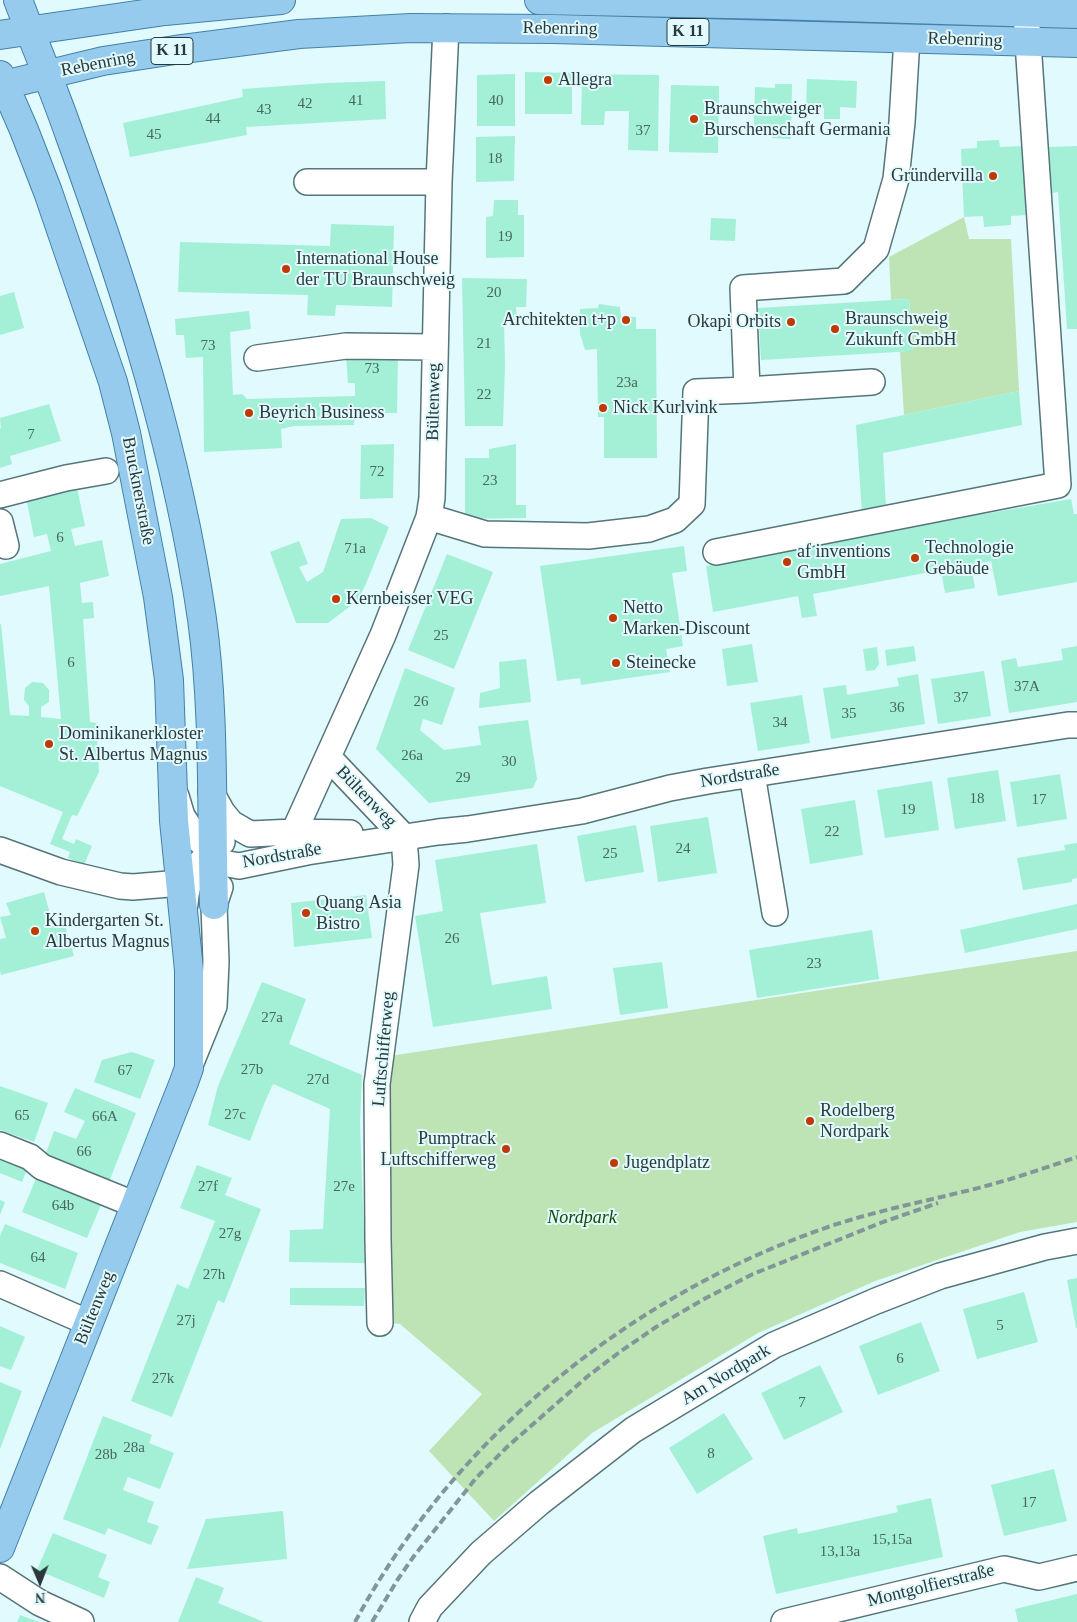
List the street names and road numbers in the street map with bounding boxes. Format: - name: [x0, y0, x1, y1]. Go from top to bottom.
- street label: Rebenring: [522, 18, 598, 40]
- road number: K 11: [667, 18, 709, 46]
- street label: Rebenring: [927, 28, 1003, 52]
- road number: K 11: [151, 37, 193, 64]
- street label: Rebenring: [59, 46, 137, 82]
- street label: Bültenweg: [423, 363, 445, 441]
- street label: Brucknerstraße: [117, 435, 159, 547]
- street label: Nordstraße: [699, 759, 781, 793]
- street label: Bültenweg: [331, 761, 401, 833]
- street label: Nordstraße: [241, 838, 323, 874]
- street label: Luftschifferweg: [368, 990, 400, 1108]
- street label: Bültenweg: [70, 1268, 120, 1348]
- street label: Am Nordpark: [677, 1340, 775, 1410]
- street label: Montgolfierstraße: [865, 1560, 997, 1612]

